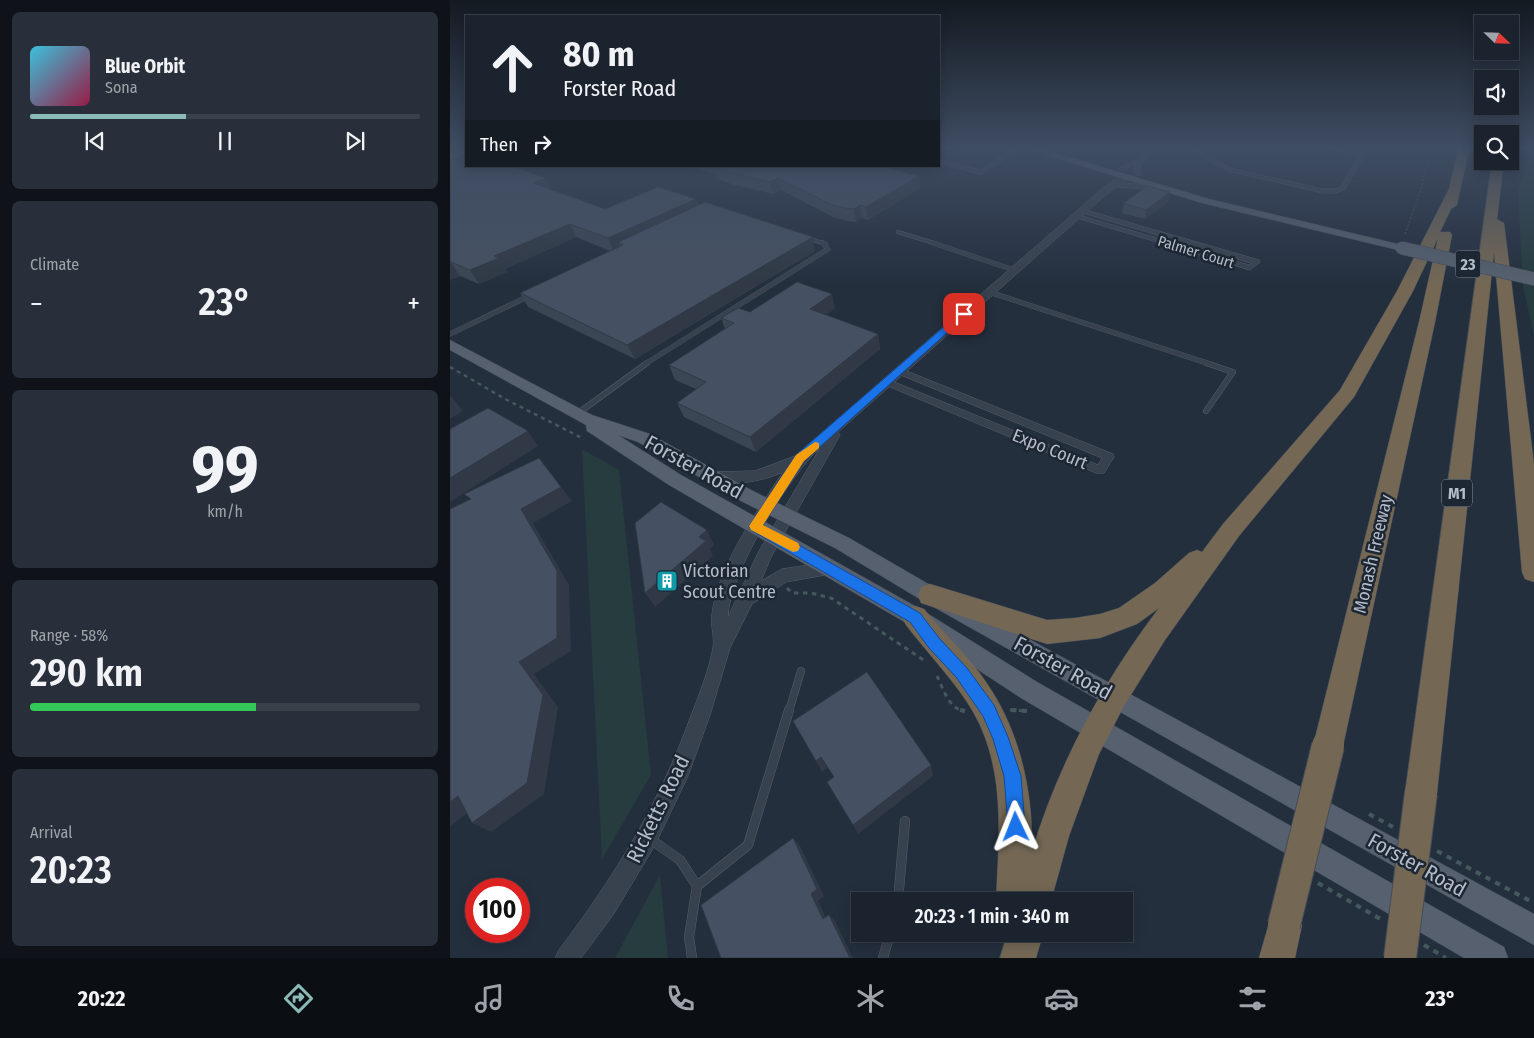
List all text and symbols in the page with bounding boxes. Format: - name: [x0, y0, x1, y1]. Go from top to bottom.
- north arrow: [1474, 15, 1519, 60]
- map controls: [1474, 15, 1519, 170]
- text: 80 m: [563, 33, 635, 75]
- icon: ahead: [480, 35, 545, 100]
- text: Blue Orbit: [105, 55, 185, 78]
- button: sound: [1474, 70, 1519, 115]
- text: Forster Road: [563, 75, 676, 102]
- text: Sona: [105, 78, 138, 97]
- button: search: [1474, 125, 1519, 170]
- icon: previous: [81, 127, 109, 155]
- icon: pause: [211, 127, 239, 155]
- icon: next: [341, 127, 369, 155]
- icon: right: [528, 130, 556, 158]
- text: Then: [480, 133, 518, 156]
- street label: Palmer Court: [1156, 232, 1237, 272]
- road number: 23: [1456, 250, 1480, 278]
- text: Climate: [30, 255, 79, 274]
- text: 23°: [198, 279, 251, 325]
- text: −: [30, 287, 43, 320]
- text: +: [407, 287, 420, 320]
- pin: [943, 293, 985, 335]
- icon: arrive: [950, 300, 978, 328]
- street label: Expo Court: [1009, 424, 1091, 474]
- street label: Forster Road: [640, 429, 748, 505]
- text: 99: [191, 430, 259, 508]
- road number: M1: [1442, 479, 1472, 506]
- street label: Monash Freeway: [1349, 493, 1397, 615]
- text: km/h: [207, 502, 243, 521]
- place label: Victorian Scout Centre: [683, 560, 776, 603]
- building icon: Victorian Scout Centre: [655, 569, 679, 593]
- text: Range · 58%: [30, 626, 108, 645]
- street label: Forster Road: [1009, 630, 1117, 706]
- text: 290 km: [30, 650, 143, 696]
- street label: Ricketts Road: [621, 751, 695, 867]
- position arrow: [989, 800, 1041, 852]
- text: Arrival: [30, 823, 72, 842]
- street label: Forster Road: [1363, 827, 1471, 903]
- text: 20:23: [30, 847, 112, 893]
- speed limit sign: 100: [465, 878, 530, 943]
- text: 20:23 · 1 min · 340 m: [915, 905, 1069, 928]
- icon: directions: [281, 981, 316, 1016]
- icon: music: [472, 981, 507, 1016]
- icon: phone: [663, 981, 698, 1016]
- icon: climate: [853, 981, 888, 1016]
- icon: car: [1044, 981, 1079, 1016]
- icon: filters: [1235, 981, 1270, 1016]
- text: 20:22: [78, 985, 125, 1012]
- text: 23°: [1425, 985, 1456, 1012]

